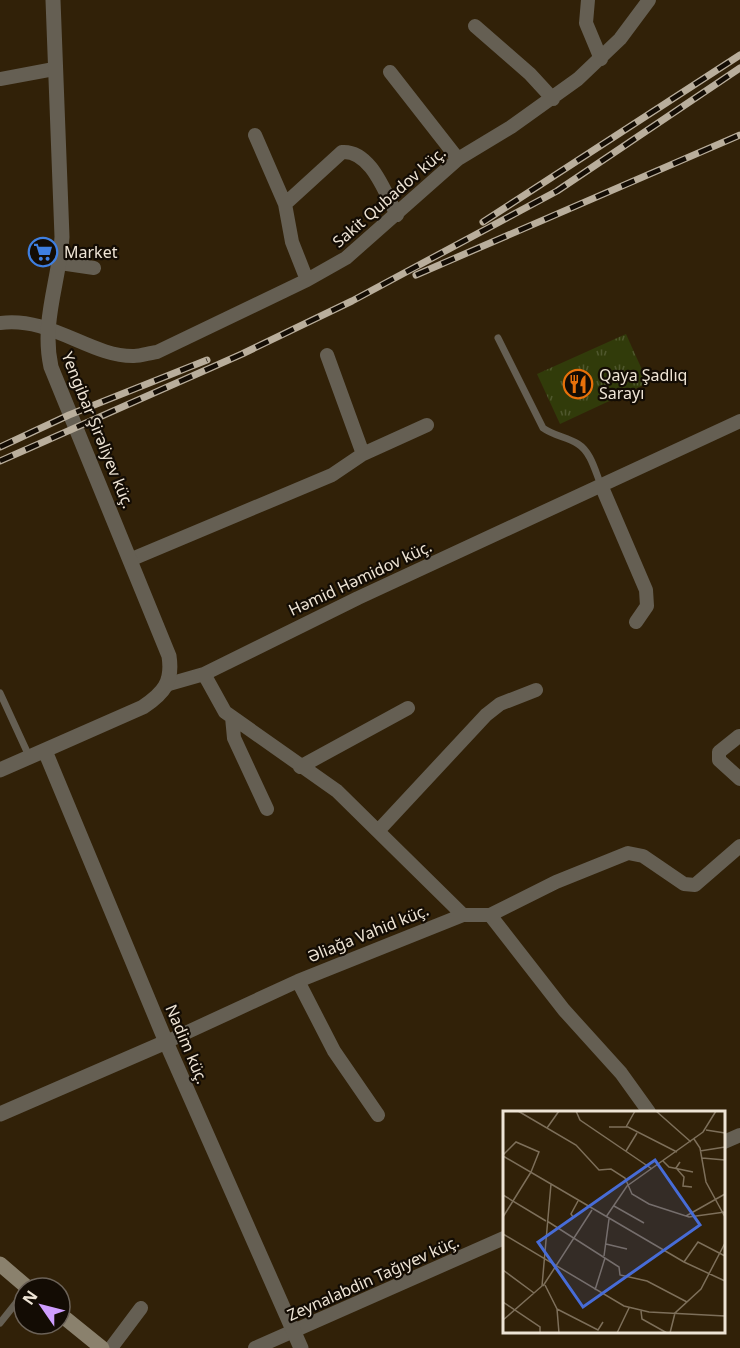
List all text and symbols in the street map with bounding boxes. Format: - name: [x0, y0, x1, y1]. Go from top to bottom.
- street label: Sakit Qubadov küç.: [328, 142, 450, 252]
- supermarket icon: Market: [27, 236, 59, 268]
- place label: Market: [64, 241, 118, 263]
- street label: Yengibar Şirəliyev küç.: [57, 348, 139, 512]
- place label: Qaya Şadlıq Sarayı: [599, 364, 687, 404]
- restaurant icon: Qaya Şadlıq Sarayı: [562, 368, 594, 400]
- street label: Həmid Həmidov küç.: [285, 535, 435, 621]
- street label: Əliağa Vahid küç.: [304, 899, 432, 967]
- street label: Nadim küç.: [160, 1001, 214, 1087]
- inset map: [503, 1111, 725, 1333]
- street label: Zeynalabdin Tağıyev küç.: [284, 1230, 462, 1326]
- north arrow: [12, 1276, 72, 1336]
- text: N: [17, 1286, 42, 1309]

